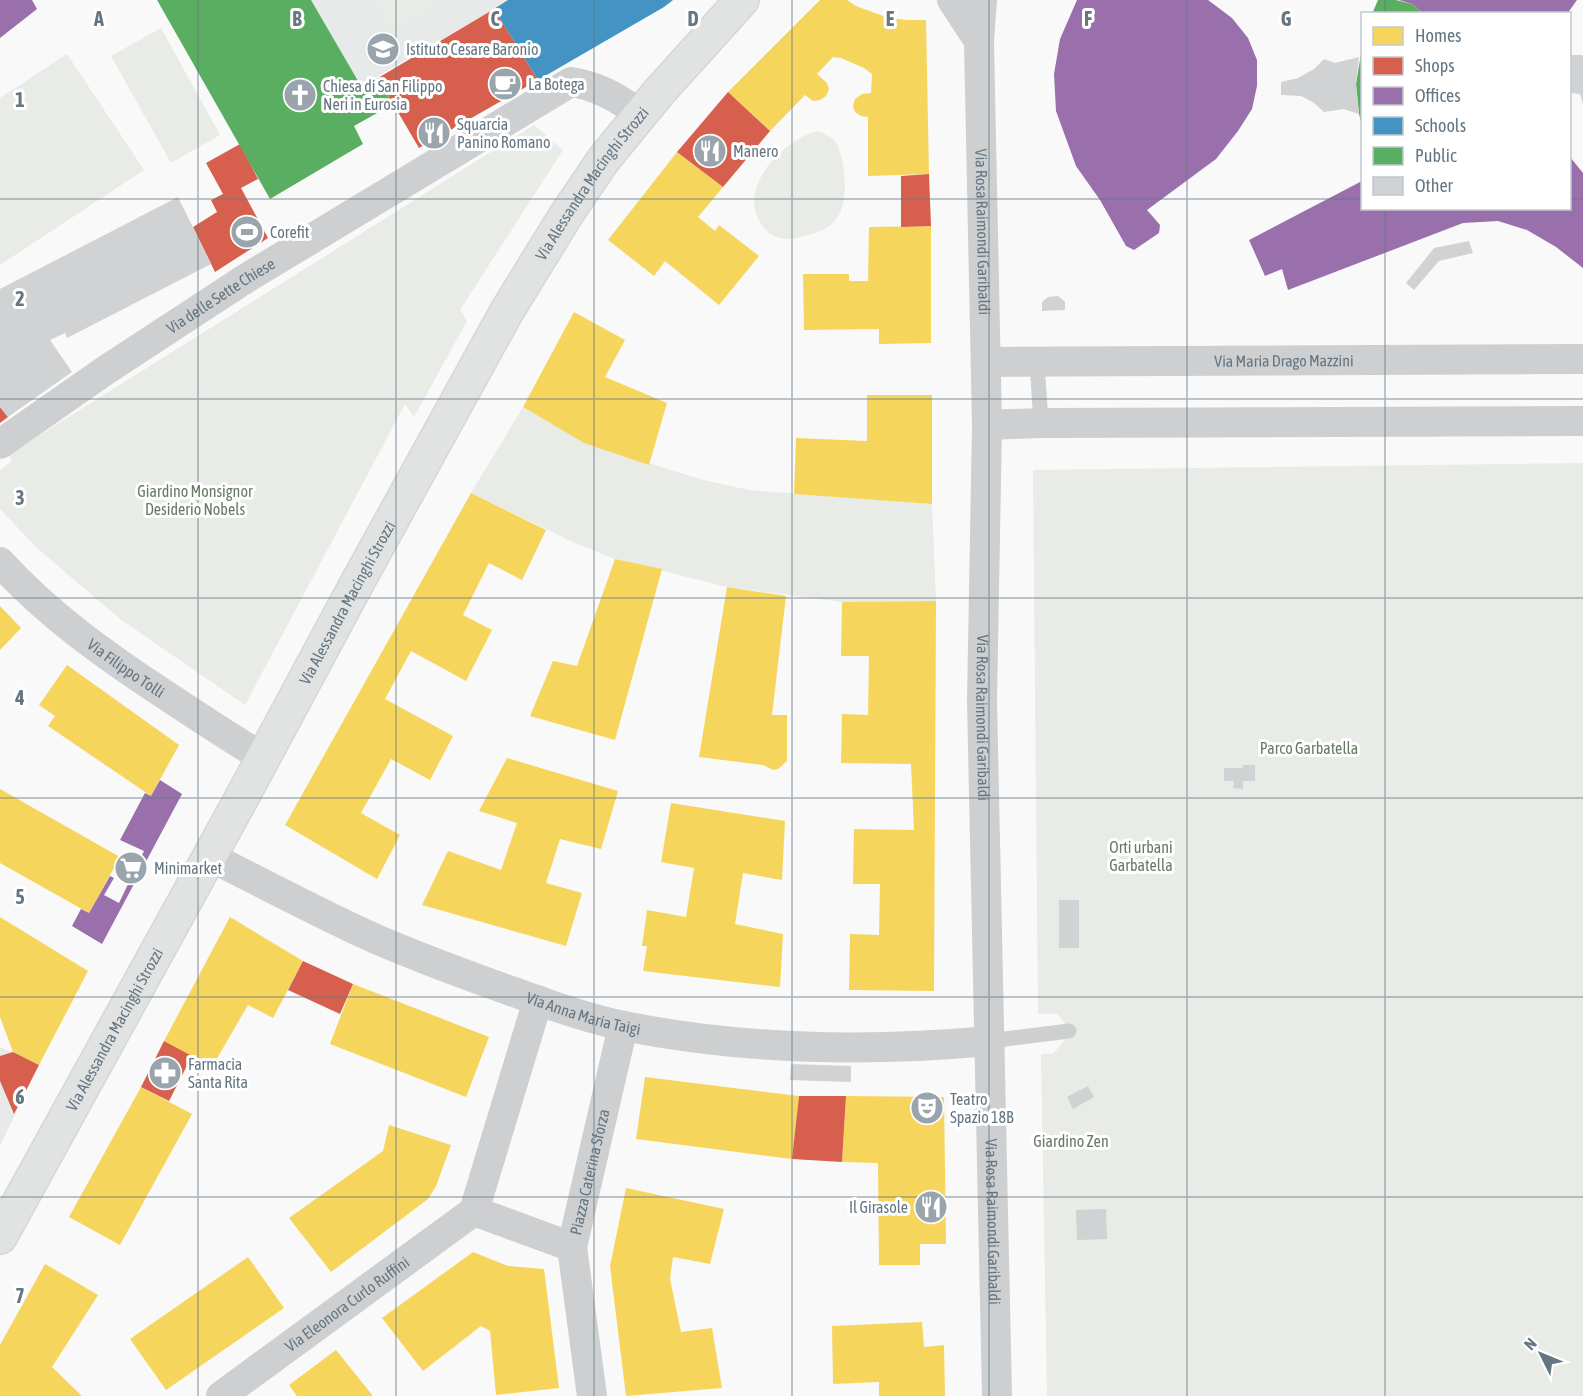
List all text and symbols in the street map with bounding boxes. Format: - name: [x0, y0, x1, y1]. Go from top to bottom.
- text: A: [93, 7, 104, 30]
- text: B: [292, 7, 302, 30]
- text: C: [491, 7, 500, 30]
- text: D: [687, 7, 699, 30]
- text: E: [886, 7, 895, 30]
- text: F: [1084, 7, 1092, 30]
- text: G: [1281, 7, 1292, 30]
- legend: [1361, 12, 1571, 210]
- text: Homes: [1415, 25, 1461, 46]
- school or university icon: Istituto Cesare Baronio: [365, 31, 401, 67]
- place label: Istituto Cesare Baronio: [406, 40, 538, 58]
- text: Shops: [1415, 55, 1455, 76]
- cafe icon: La Botega: [487, 66, 523, 102]
- place label: La Botega: [528, 75, 585, 94]
- church icon: Chiesa di San Filippo Neri in Eurosia: [282, 77, 318, 113]
- place label: Chiesa di San Filippo Neri in Eurosia: [323, 77, 443, 113]
- text: Offices: [1415, 85, 1461, 106]
- text: 1: [15, 88, 25, 111]
- street label: Via Alessandra Macinghi Strozzi: [532, 103, 652, 263]
- restaurant icon: Squarcia Panino Romano: [416, 115, 452, 151]
- place label: Squarcia Panino Romano: [457, 115, 551, 151]
- text: Schools: [1415, 115, 1466, 136]
- restaurant icon: Manero: [692, 133, 728, 169]
- place label: Manero: [733, 142, 778, 160]
- text: Public: [1415, 145, 1457, 166]
- street label: Via Rosa Raimondi Garibaldi: [972, 149, 994, 315]
- text: Other: [1415, 175, 1454, 196]
- sports icon: Corefit: [229, 214, 265, 250]
- place label: Corefit: [270, 223, 310, 241]
- street label: Via delle Sette Chiese: [163, 254, 278, 337]
- text: 2: [15, 287, 25, 310]
- street label: Via Maria Drago Mazzini: [1214, 351, 1354, 370]
- park label: Giardino Monsignor Desiderio Nobels: [137, 482, 253, 518]
- text: 3: [15, 486, 25, 509]
- street label: Via Alessandra Macinghi Strozzi: [295, 518, 399, 688]
- street label: Via Rosa Raimondi Garibaldi: [973, 634, 993, 801]
- street label: Via Filippo Tolli: [84, 635, 168, 701]
- text: 4: [14, 686, 25, 709]
- park label: Parco Garbatella: [1260, 739, 1358, 757]
- park label: Orti urbani Garbatella: [1109, 838, 1173, 874]
- supermarket icon: Minimarket: [113, 850, 149, 886]
- place label: Minimarket: [154, 859, 223, 877]
- text: 5: [15, 885, 25, 908]
- street label: Via Alessandra Macinghi Strozzi: [62, 945, 166, 1114]
- street label: Via Anna Maria Taigi: [524, 988, 642, 1038]
- pharmacy icon: Farmacia Santa Rita: [147, 1055, 183, 1091]
- place label: Farmacia Santa Rita: [188, 1055, 248, 1091]
- text: 6: [15, 1085, 25, 1108]
- theatre icon: Teatro Spazio 18B: [909, 1090, 945, 1126]
- place label: Teatro Spazio 18B: [950, 1090, 1014, 1127]
- street label: Piazza Caterina Sforza: [566, 1107, 613, 1237]
- park label: Giardino Zen: [1033, 1132, 1109, 1150]
- street label: Via Rosa Raimondi Garibaldi: [982, 1138, 1004, 1305]
- restaurant icon: Il Girasole: [913, 1189, 949, 1225]
- place label: Il Girasole: [849, 1198, 908, 1216]
- street label: Via Eleonora Curlo Ruffini: [281, 1253, 412, 1355]
- text: 7: [15, 1284, 25, 1307]
- north arrow: [1511, 1324, 1571, 1384]
- text: N: [1520, 1334, 1540, 1353]

